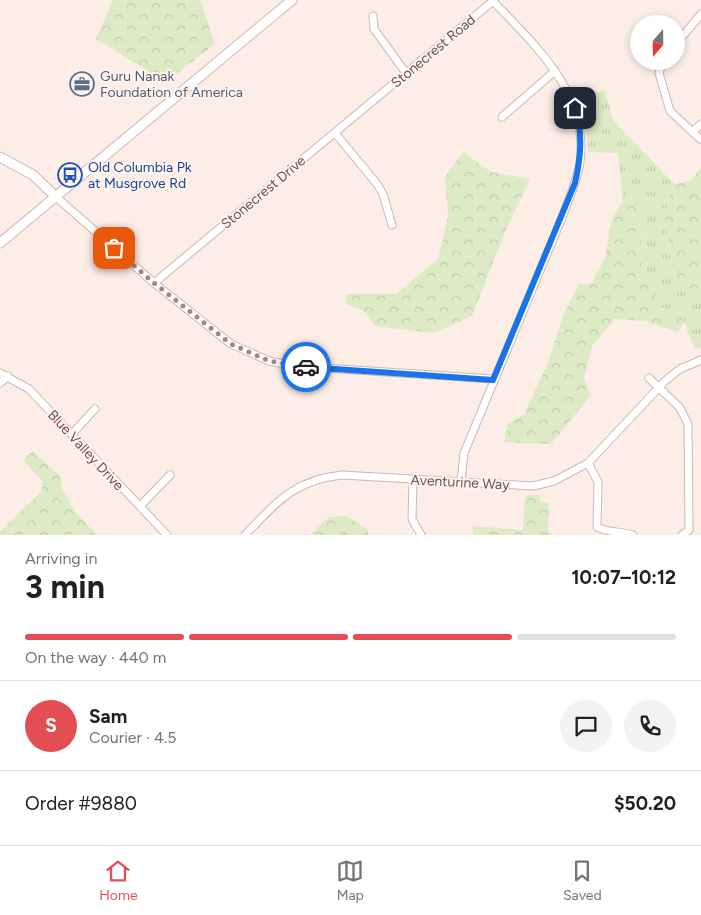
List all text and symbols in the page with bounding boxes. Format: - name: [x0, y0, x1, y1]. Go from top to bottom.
- street label: Stonecrest Road: [388, 11, 479, 92]
- north arrow: [630, 15, 685, 70]
- map controls: [630, 15, 685, 70]
- place label: Guru Nanak Foundation of America: [100, 68, 243, 101]
- office icon: Guru Nanak Foundation of America: [69, 71, 95, 97]
- pin: [554, 87, 596, 129]
- icon: home: [561, 94, 589, 122]
- street label: Stonecrest Drive: [218, 152, 309, 233]
- place label: Old Columbia Pk at Musgrove Rd: [88, 159, 192, 192]
- bus stop icon: Old Columbia Pk at Musgrove Rd: [57, 162, 83, 188]
- pin: [93, 227, 135, 269]
- icon: bag: [100, 234, 128, 262]
- courier: [281, 342, 331, 392]
- icon: car: [292, 353, 320, 381]
- street label: Blue Valley Drive: [44, 407, 127, 494]
- street label: Aventurine Way: [410, 471, 511, 494]
- text: Arriving in: [25, 549, 97, 568]
- text: 10:07–10:12: [572, 566, 676, 589]
- text: 3 min: [25, 568, 105, 606]
- text: On the way · 440 m: [25, 648, 166, 667]
- button: chat: [560, 700, 612, 752]
- button: phone: [624, 700, 676, 752]
- text: Sam: [89, 705, 127, 728]
- text: S: [45, 714, 57, 737]
- text: Courier · 4.5: [89, 728, 176, 747]
- text: Order #9880: [25, 792, 137, 815]
- text: $50.20: [614, 792, 676, 815]
- tab: Home: [99, 857, 138, 904]
- tab: Map: [336, 857, 364, 904]
- tab: Saved: [563, 857, 602, 904]

